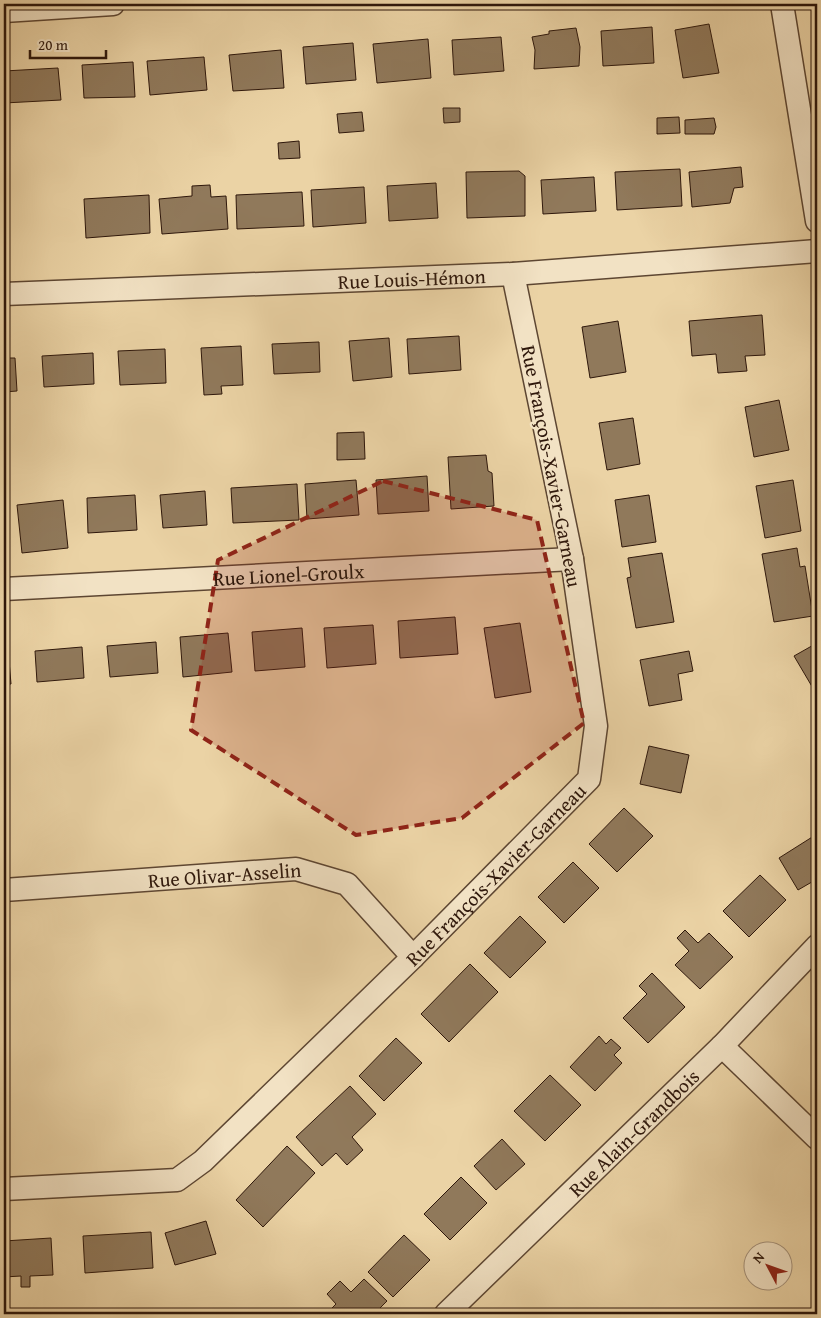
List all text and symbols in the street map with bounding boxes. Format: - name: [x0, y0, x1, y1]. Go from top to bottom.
- scale bar: [30, 28, 106, 60]
- text: 20 m: [38, 34, 69, 55]
- street label: Rue Louis-Hémon: [337, 261, 486, 295]
- street label: Rue François-Xavier-Garneau: [514, 342, 590, 590]
- street label: Rue Lionel-Groulx: [212, 555, 366, 592]
- street label: Rue François-Xavier-Garneau: [398, 776, 592, 972]
- street label: Rue Olivar-Asselin: [147, 854, 302, 894]
- street label: Rue Alain-Grandbois: [561, 1062, 705, 1203]
- north arrow: [744, 1240, 794, 1290]
- text: N: [748, 1247, 769, 1268]

